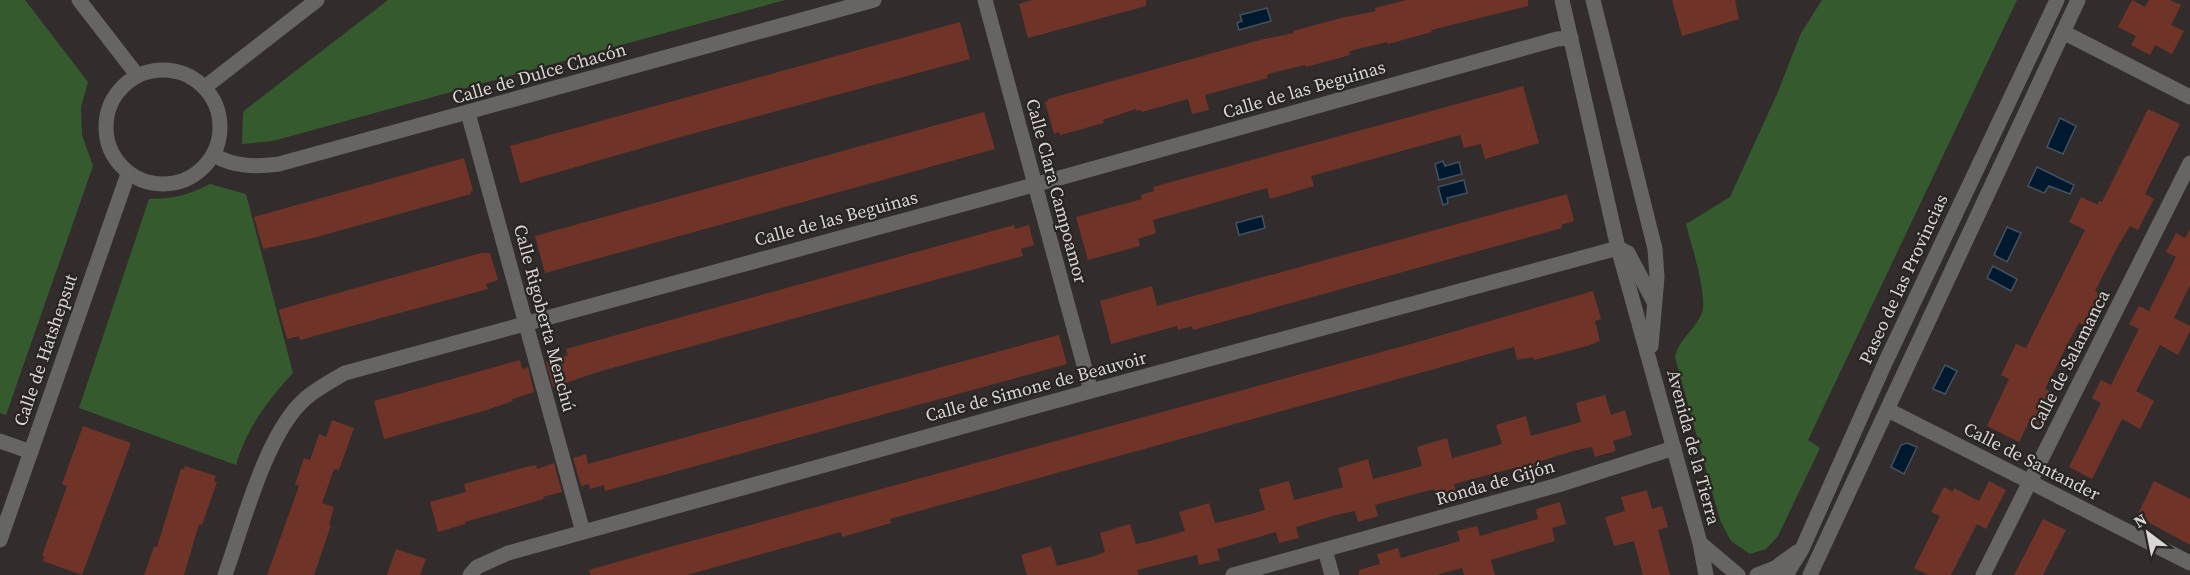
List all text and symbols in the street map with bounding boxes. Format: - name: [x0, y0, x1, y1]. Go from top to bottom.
- street label: Calle de Dulce Chacón: [449, 36, 629, 110]
- street label: Calle de las Beguinas: [1220, 54, 1388, 124]
- street label: Calle Clara Campoamor: [1020, 96, 1094, 287]
- street label: Calle de las Beguinas: [752, 184, 921, 252]
- street label: Paseo de las Provincias: [1853, 190, 1953, 368]
- street label: Calle Rigoberta Menchú: [508, 222, 582, 414]
- street label: Calle de Hatshepsut: [7, 271, 83, 429]
- street label: Calle de Salamanca: [2023, 285, 2116, 435]
- street label: Calle de Simone de Beauvoir: [923, 344, 1150, 428]
- street label: Avenida de la Tierra: [1661, 367, 1727, 528]
- street label: Calle de Santander: [1959, 416, 2105, 506]
- street label: Ronda de Gijón: [1433, 453, 1558, 511]
- north arrow: [2118, 503, 2178, 563]
- text: N: [2129, 508, 2151, 533]

